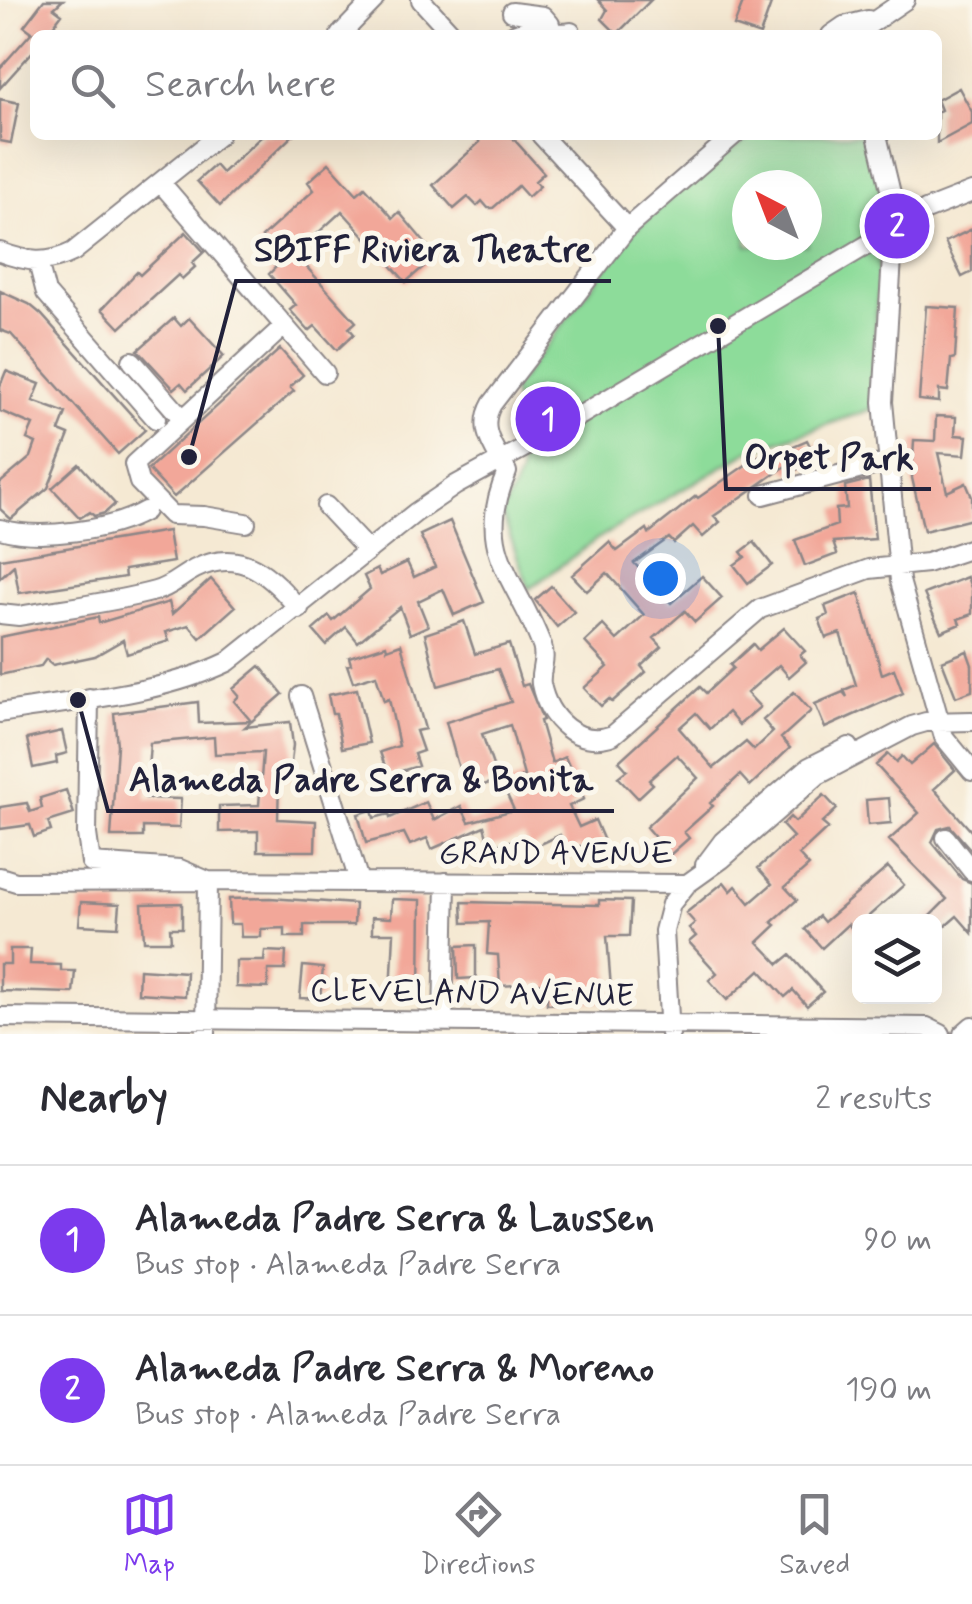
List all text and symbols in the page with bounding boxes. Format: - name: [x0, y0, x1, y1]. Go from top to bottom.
- search box: [30, 30, 942, 140]
- icon: search: [65, 58, 120, 113]
- text: Search here: [145, 61, 336, 110]
- north arrow: [732, 170, 822, 260]
- pin: 2: [864, 188, 930, 264]
- callout: SBIFF Riviera Theatre: [236, 216, 611, 281]
- text: SBIFF Riviera Theatre: [254, 228, 592, 274]
- pin: 1: [516, 382, 580, 456]
- callout: Orpet Park: [726, 424, 931, 489]
- text: Orpet Park: [744, 436, 914, 482]
- your location: [635, 553, 686, 604]
- callout: Alameda Padre Serra & Bonita: [108, 746, 614, 811]
- text: Alameda Padre Serra & Bonita: [129, 758, 594, 804]
- street label: GRAND AVENUE: [439, 833, 673, 875]
- map controls: [852, 914, 942, 1004]
- button: layers: [852, 914, 942, 1004]
- street label: CLEVELAND AVENUE: [310, 970, 634, 1018]
- text: Nearby: [40, 1072, 168, 1127]
- text: 2 results: [815, 1078, 932, 1120]
- text: Alameda Padre Serra & Laussen: [135, 1195, 654, 1244]
- text: 1: [65, 1219, 80, 1261]
- text: 90 m: [864, 1219, 932, 1261]
- text: Bus stop · Alameda Padre Serra: [135, 1244, 561, 1286]
- text: Alameda Padre Serra & Moreno: [135, 1345, 654, 1394]
- text: 2: [65, 1369, 80, 1411]
- text: 190 m: [845, 1369, 932, 1411]
- text: Bus stop · Alameda Padre Serra: [135, 1394, 561, 1436]
- tab: Map: [122, 1487, 177, 1584]
- tab: Directions: [421, 1487, 536, 1584]
- tab: Saved: [779, 1487, 850, 1584]

